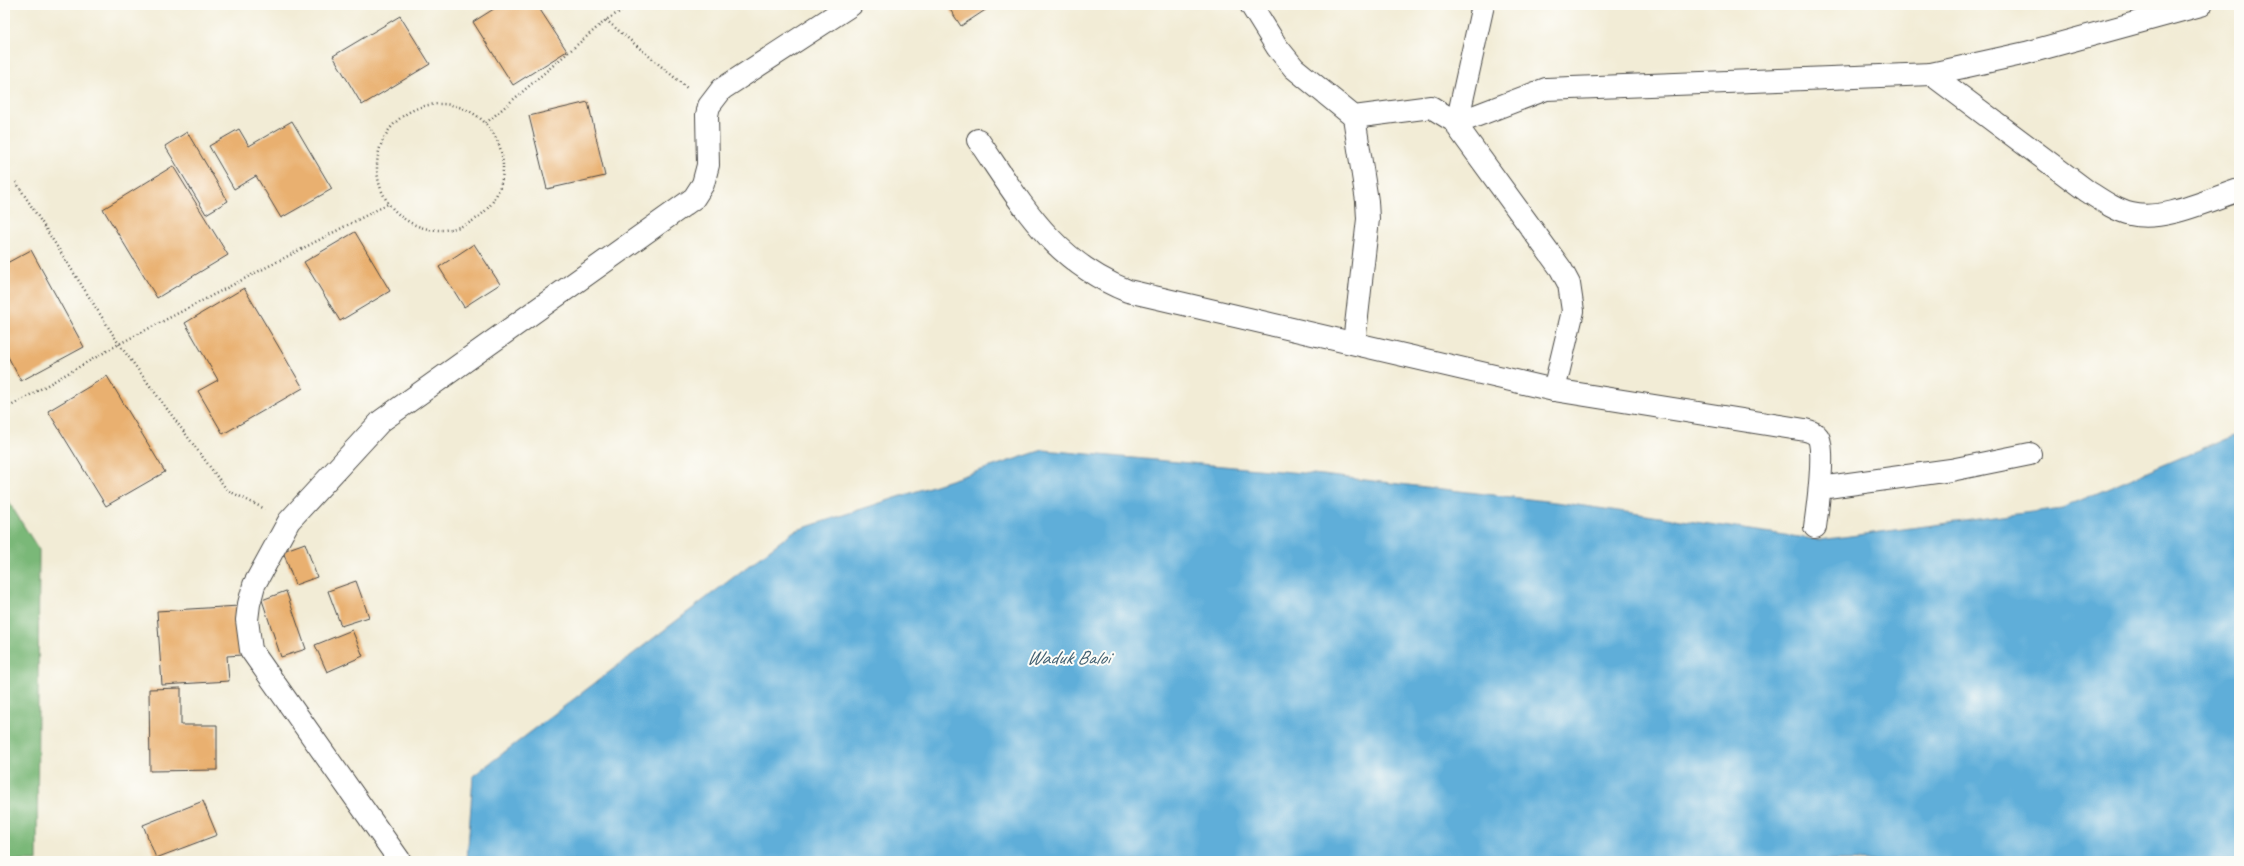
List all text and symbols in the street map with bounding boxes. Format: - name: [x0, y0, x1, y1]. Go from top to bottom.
- water label: Waduk Baloi: [1026, 645, 1115, 670]

